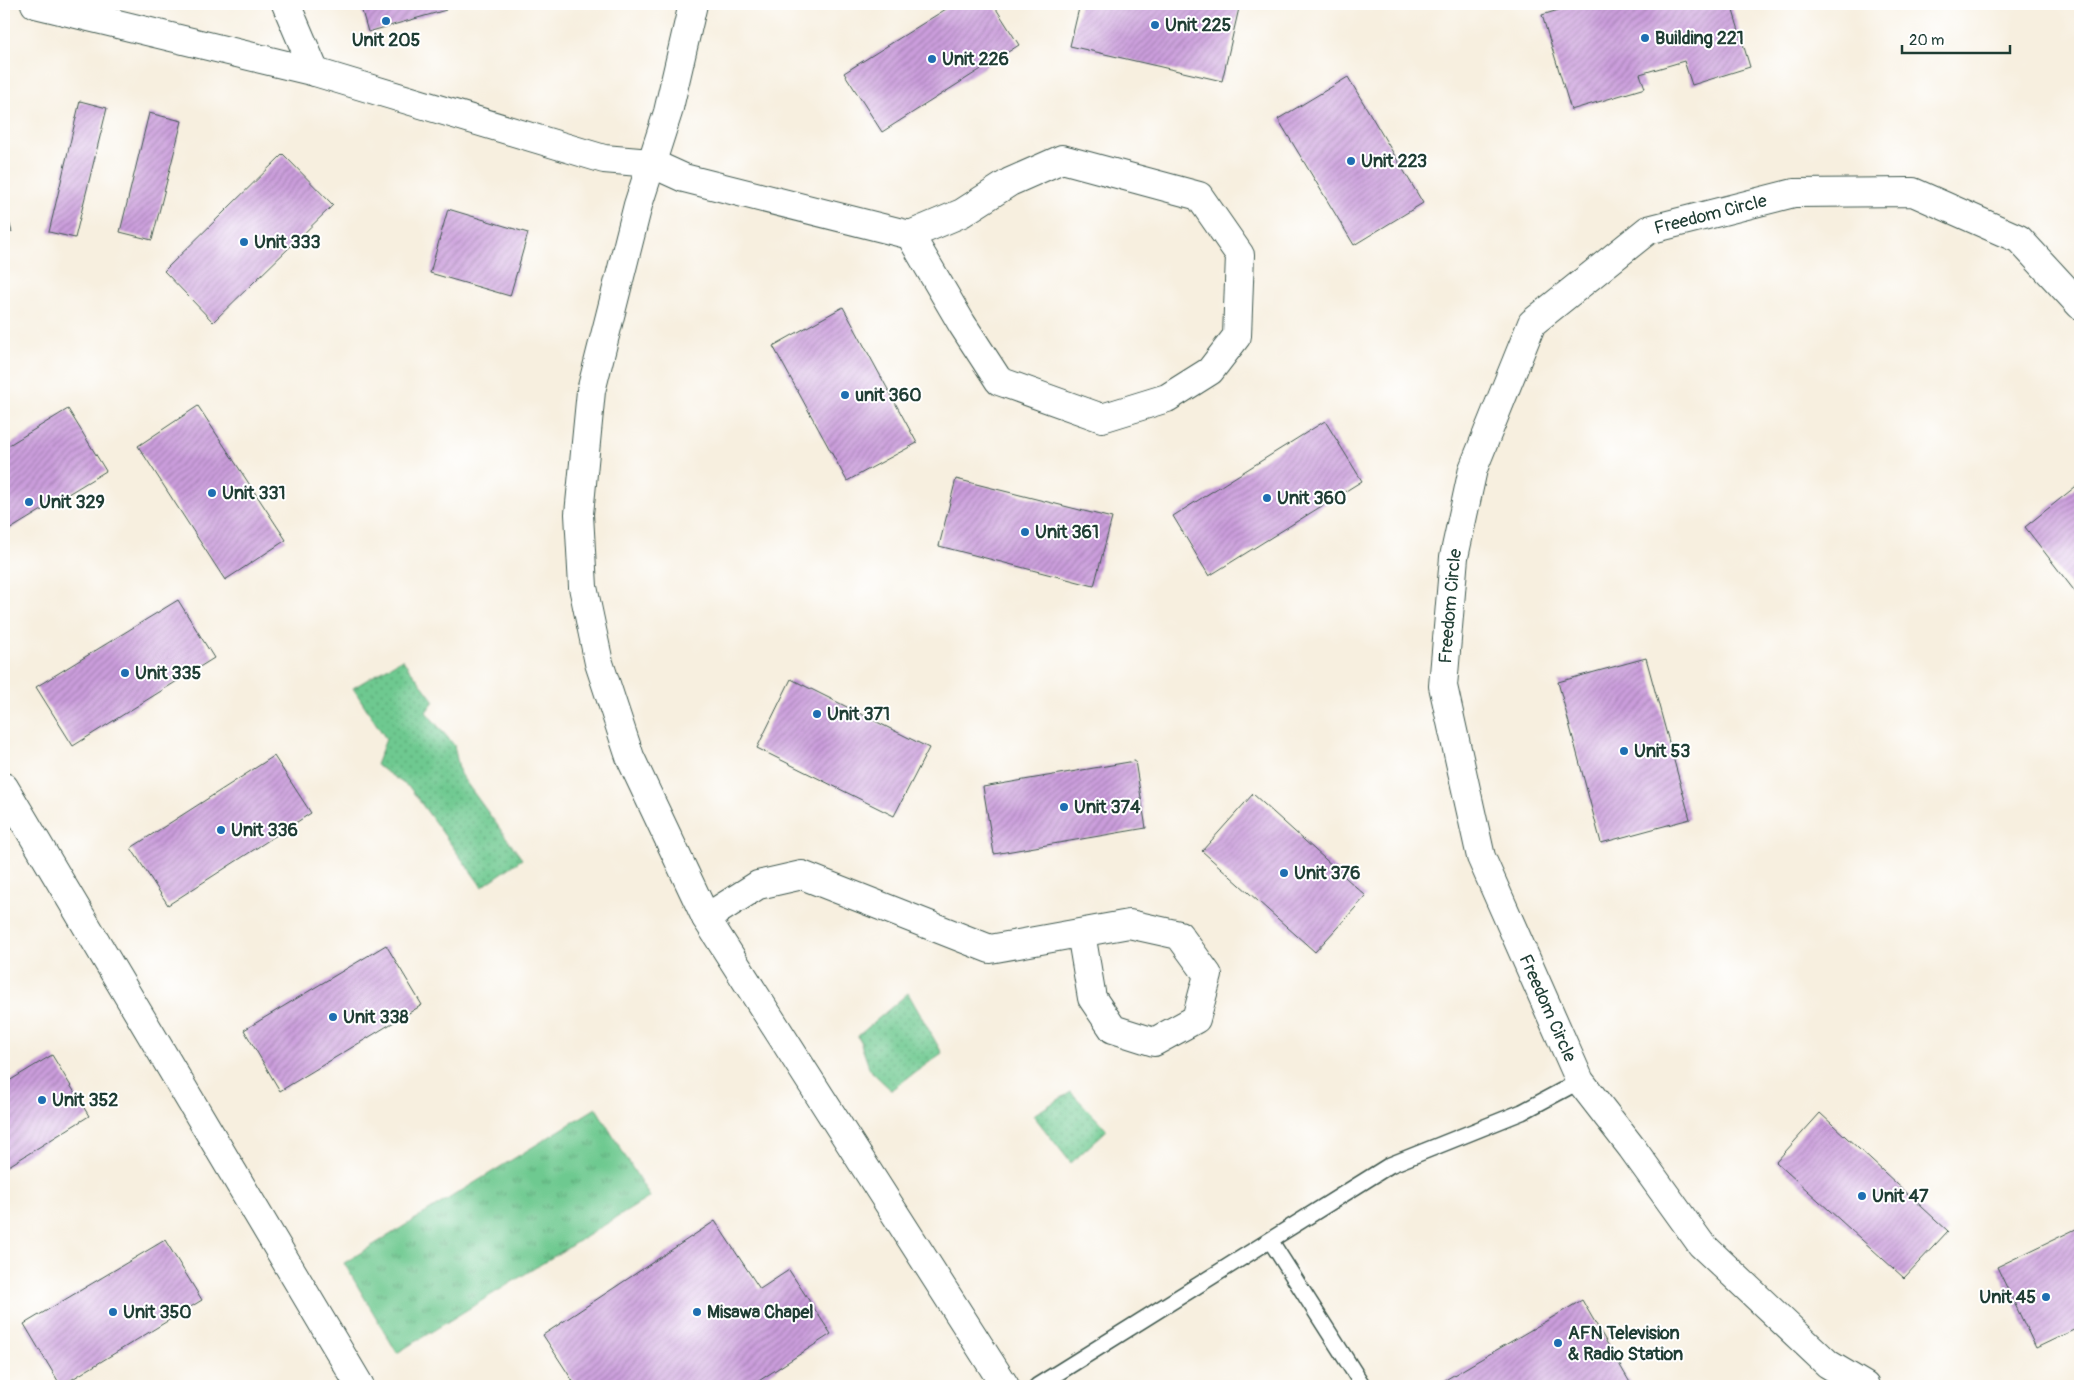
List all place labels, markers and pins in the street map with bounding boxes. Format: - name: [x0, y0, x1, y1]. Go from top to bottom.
- place label: Unit 225: [1165, 14, 1232, 37]
- marker: Unit 205: [380, 15, 392, 27]
- marker: Unit 225: [1149, 19, 1161, 31]
- place label: Building 221: [1655, 27, 1744, 50]
- place label: Unit 205: [352, 29, 421, 52]
- marker: Building 221: [1639, 32, 1651, 44]
- place label: Unit 226: [942, 48, 1009, 71]
- marker: Unit 226: [926, 53, 938, 65]
- place label: Unit 223: [1361, 150, 1427, 173]
- marker: Unit 223: [1345, 155, 1357, 167]
- place label: Unit 333: [254, 231, 321, 254]
- marker: Unit 333: [238, 236, 250, 248]
- place label: unit 360: [855, 384, 921, 407]
- marker: unit 360: [839, 389, 851, 401]
- place label: Unit 331: [222, 482, 286, 505]
- marker: Unit 331: [206, 487, 218, 499]
- place label: Unit 360: [1277, 487, 1346, 510]
- place label: Unit 329: [39, 491, 105, 514]
- marker: Unit 360: [1261, 492, 1273, 504]
- marker: Unit 329: [23, 496, 35, 508]
- place label: Unit 361: [1035, 521, 1099, 544]
- marker: Unit 361: [1019, 526, 1031, 538]
- place label: Unit 335: [135, 662, 202, 685]
- marker: Unit 335: [119, 667, 131, 679]
- place label: Unit 371: [827, 703, 890, 726]
- marker: Unit 371: [811, 708, 823, 720]
- place label: Unit 53: [1634, 740, 1690, 763]
- marker: Unit 53: [1618, 745, 1630, 757]
- place label: Unit 374: [1074, 796, 1141, 819]
- marker: Unit 374: [1058, 801, 1070, 813]
- place label: Unit 336: [231, 819, 298, 842]
- marker: Unit 336: [215, 824, 227, 836]
- place label: Unit 376: [1294, 862, 1361, 885]
- marker: Unit 376: [1278, 867, 1290, 879]
- place label: Unit 338: [343, 1006, 409, 1029]
- marker: Unit 338: [327, 1011, 339, 1023]
- place label: Unit 352: [52, 1089, 118, 1112]
- marker: Unit 352: [36, 1094, 48, 1106]
- place label: Unit 47: [1872, 1185, 1929, 1208]
- marker: Unit 47: [1856, 1190, 1868, 1202]
- place label: Unit 45: [1979, 1286, 2036, 1309]
- marker: Unit 45: [2040, 1291, 2052, 1303]
- place label: Unit 350: [123, 1301, 192, 1324]
- place label: Misawa Chapel: [707, 1301, 814, 1324]
- marker: Unit 350: [107, 1306, 119, 1318]
- marker: Misawa Chapel: [691, 1306, 703, 1318]
- place label: AFN Television & Radio Station: [1568, 1322, 1683, 1366]
- marker: AFN Television & Radio Station: [1552, 1337, 1564, 1349]

